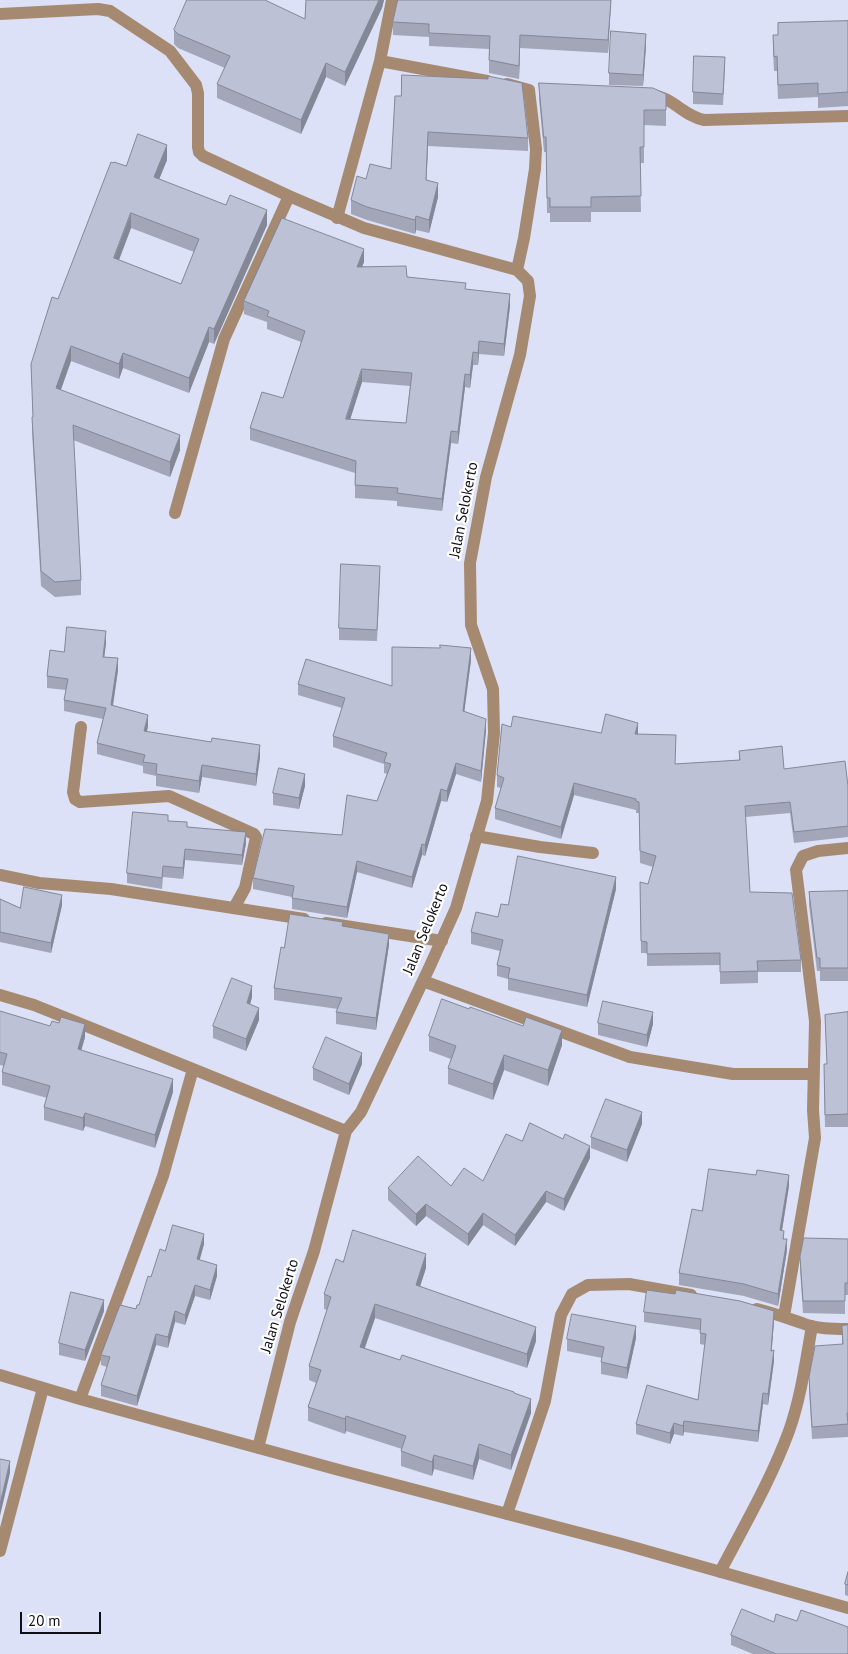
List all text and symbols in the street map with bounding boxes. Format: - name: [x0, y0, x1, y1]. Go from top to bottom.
- street label: Jalan Selokerto: [446, 461, 482, 559]
- street label: Jalan Selokerto: [399, 881, 453, 977]
- street label: Jalan Selokerto: [257, 1257, 303, 1355]
- scale bar: [22, 1602, 104, 1634]
- text: 20 m: [28, 1611, 61, 1630]

